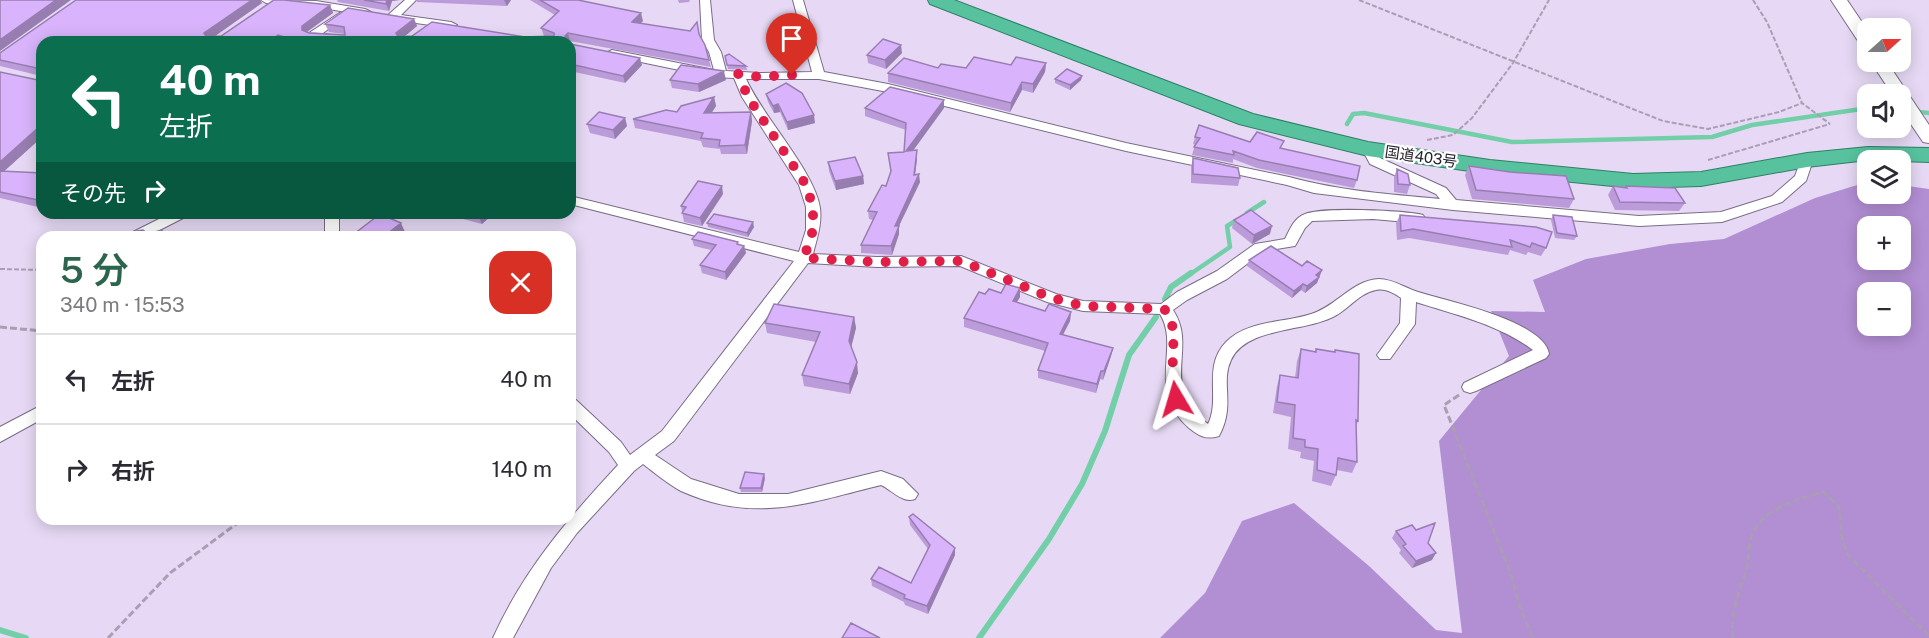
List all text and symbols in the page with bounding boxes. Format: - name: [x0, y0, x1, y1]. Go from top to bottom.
- pin: [766, 13, 817, 75]
- north arrow: [1857, 18, 1911, 72]
- map controls: [1857, 18, 1911, 336]
- icon: arrive: [775, 22, 808, 55]
- text: 40 m: [159, 55, 261, 104]
- icon: left: [60, 60, 138, 138]
- button: sound: [1857, 84, 1911, 138]
- text: 左折: [159, 110, 213, 142]
- street label: 国道403号: [1384, 143, 1458, 170]
- button: layers: [1857, 150, 1911, 204]
- icon: right: [138, 174, 171, 207]
- text: その先: [60, 180, 126, 206]
- button: +: [1857, 216, 1911, 270]
- text: 5 分: [60, 249, 128, 291]
- button: close: [489, 251, 552, 314]
- button: −: [1857, 282, 1911, 336]
- text: 340 m · 15:53: [60, 293, 185, 317]
- icon: left: [60, 363, 93, 396]
- text: 40 m: [500, 366, 552, 392]
- position arrow: [1144, 367, 1208, 431]
- text: 左折: [111, 368, 155, 394]
- icon: right: [60, 453, 93, 486]
- text: 140 m: [491, 456, 552, 482]
- text: 右折: [111, 458, 155, 484]

